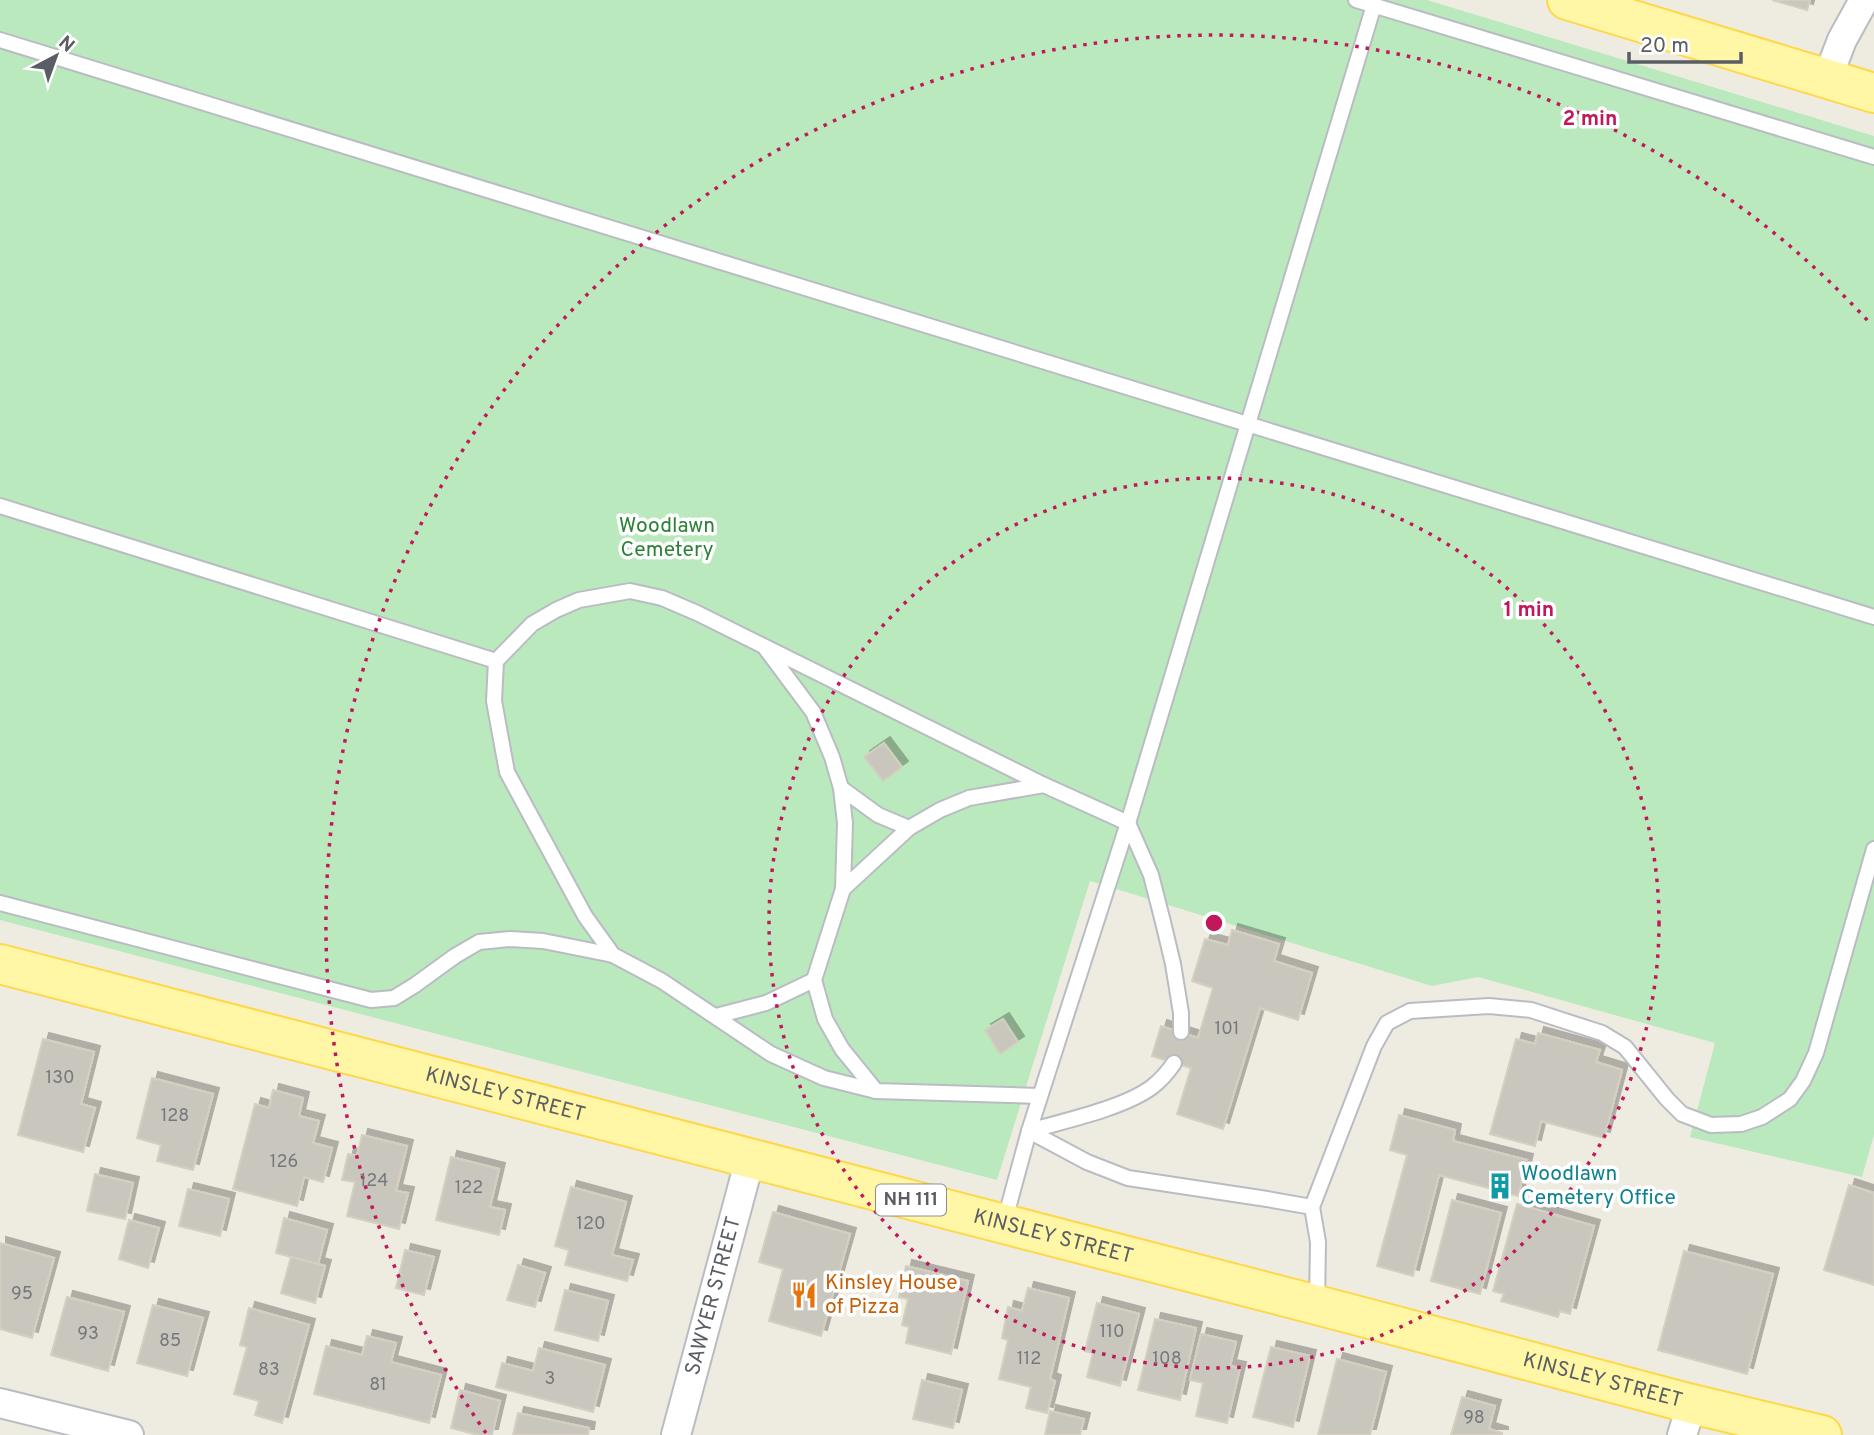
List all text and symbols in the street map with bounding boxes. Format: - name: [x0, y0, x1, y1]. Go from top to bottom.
- north arrow: [21, 21, 91, 91]
- scale bar: [1629, 21, 1741, 65]
- text: N: [53, 31, 79, 58]
- text: 20 m: [1640, 33, 1689, 60]
- text: 2 min: [1563, 106, 1617, 133]
- park label: Woodlawn Cemetery: [619, 513, 715, 564]
- text: 1 min: [1504, 597, 1554, 624]
- centre of rings: [1202, 911, 1226, 935]
- house number: 101: [1215, 1018, 1239, 1041]
- street label: KINSLEY STREET: [422, 1061, 588, 1129]
- house number: 130: [46, 1067, 74, 1090]
- house number: 128: [161, 1105, 189, 1128]
- house number: 126: [270, 1151, 298, 1174]
- place label: Woodlawn Cemetery Office: [1521, 1161, 1676, 1212]
- house number: 124: [360, 1170, 388, 1193]
- building icon: Woodlawn Cemetery Office: [1485, 1171, 1515, 1201]
- house number: 122: [455, 1177, 483, 1200]
- road number: NH 111: [876, 1184, 946, 1216]
- street label: KINSLEY STREET: [970, 1203, 1136, 1270]
- house number: 120: [576, 1213, 606, 1236]
- street label: SAWYER STREET: [679, 1214, 747, 1378]
- place label: Kinsley House of Pizza: [825, 1270, 958, 1321]
- restaurant icon: Kinsley House of Pizza: [789, 1280, 819, 1310]
- house number: 95: [11, 1283, 33, 1306]
- house number: 110: [1100, 1321, 1124, 1344]
- house number: 93: [77, 1323, 99, 1346]
- house number: 85: [159, 1330, 181, 1353]
- street label: KINSLEY STREET: [1520, 1346, 1686, 1414]
- house number: 112: [1017, 1348, 1041, 1371]
- house number: 108: [1152, 1348, 1182, 1371]
- house number: 83: [258, 1359, 280, 1382]
- house number: 3: [545, 1368, 555, 1391]
- house number: 81: [369, 1374, 387, 1397]
- house number: 98: [1463, 1407, 1485, 1430]

